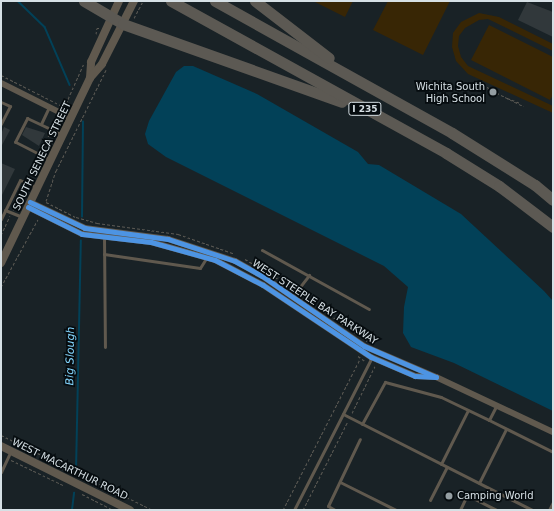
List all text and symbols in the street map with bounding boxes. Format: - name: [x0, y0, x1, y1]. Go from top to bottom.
- place label: Wichita South High School: [416, 80, 485, 104]
- marker: Wichita South High School: [488, 87, 498, 97]
- street label: SOUTH SENECA STREET: [10, 99, 74, 213]
- road number: I 235: [348, 102, 382, 116]
- street label: WEST STEEPLE BAY PARKWAY: [250, 257, 380, 347]
- water label: Big Slough: [64, 327, 78, 385]
- street label: WEST MACARTHUR ROAD: [10, 436, 130, 502]
- place label: Camping World: [457, 490, 533, 502]
- marker: Camping World: [444, 491, 454, 501]

